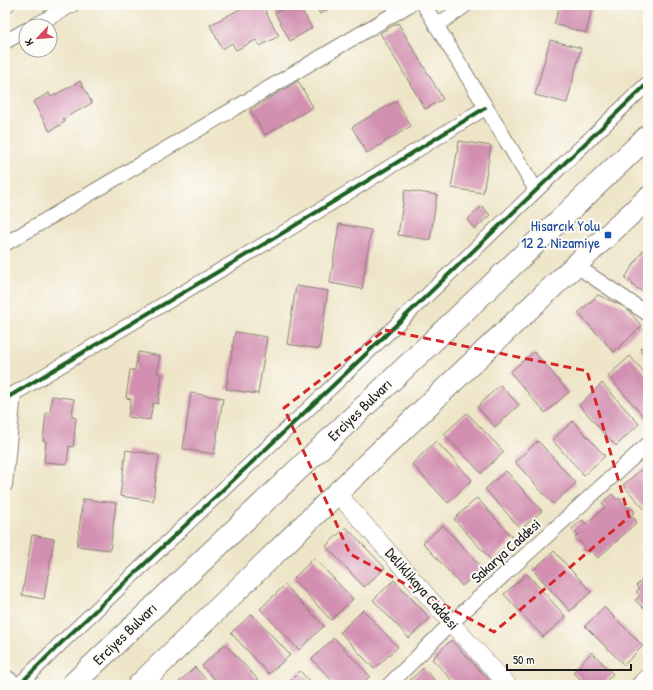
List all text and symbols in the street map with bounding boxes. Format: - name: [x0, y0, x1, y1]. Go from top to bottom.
- north arrow: [18, 18, 58, 58]
- text: K: [21, 37, 37, 48]
- place label: Hisarcık Yolu 12 2. Nizamiye: [521, 215, 600, 253]
- marker: Hisarcık Yolu 12 2. Nizamiye: [603, 230, 613, 240]
- street label: Erciyes Bulvarı: [323, 374, 396, 446]
- street label: Sakarya Caddesi: [466, 514, 545, 588]
- street label: Deliklikaya Caddesi: [381, 543, 464, 634]
- street label: Erciyes Bulvarı: [88, 598, 161, 670]
- scale bar: [507, 646, 631, 672]
- text: 50 m: [513, 651, 534, 668]

